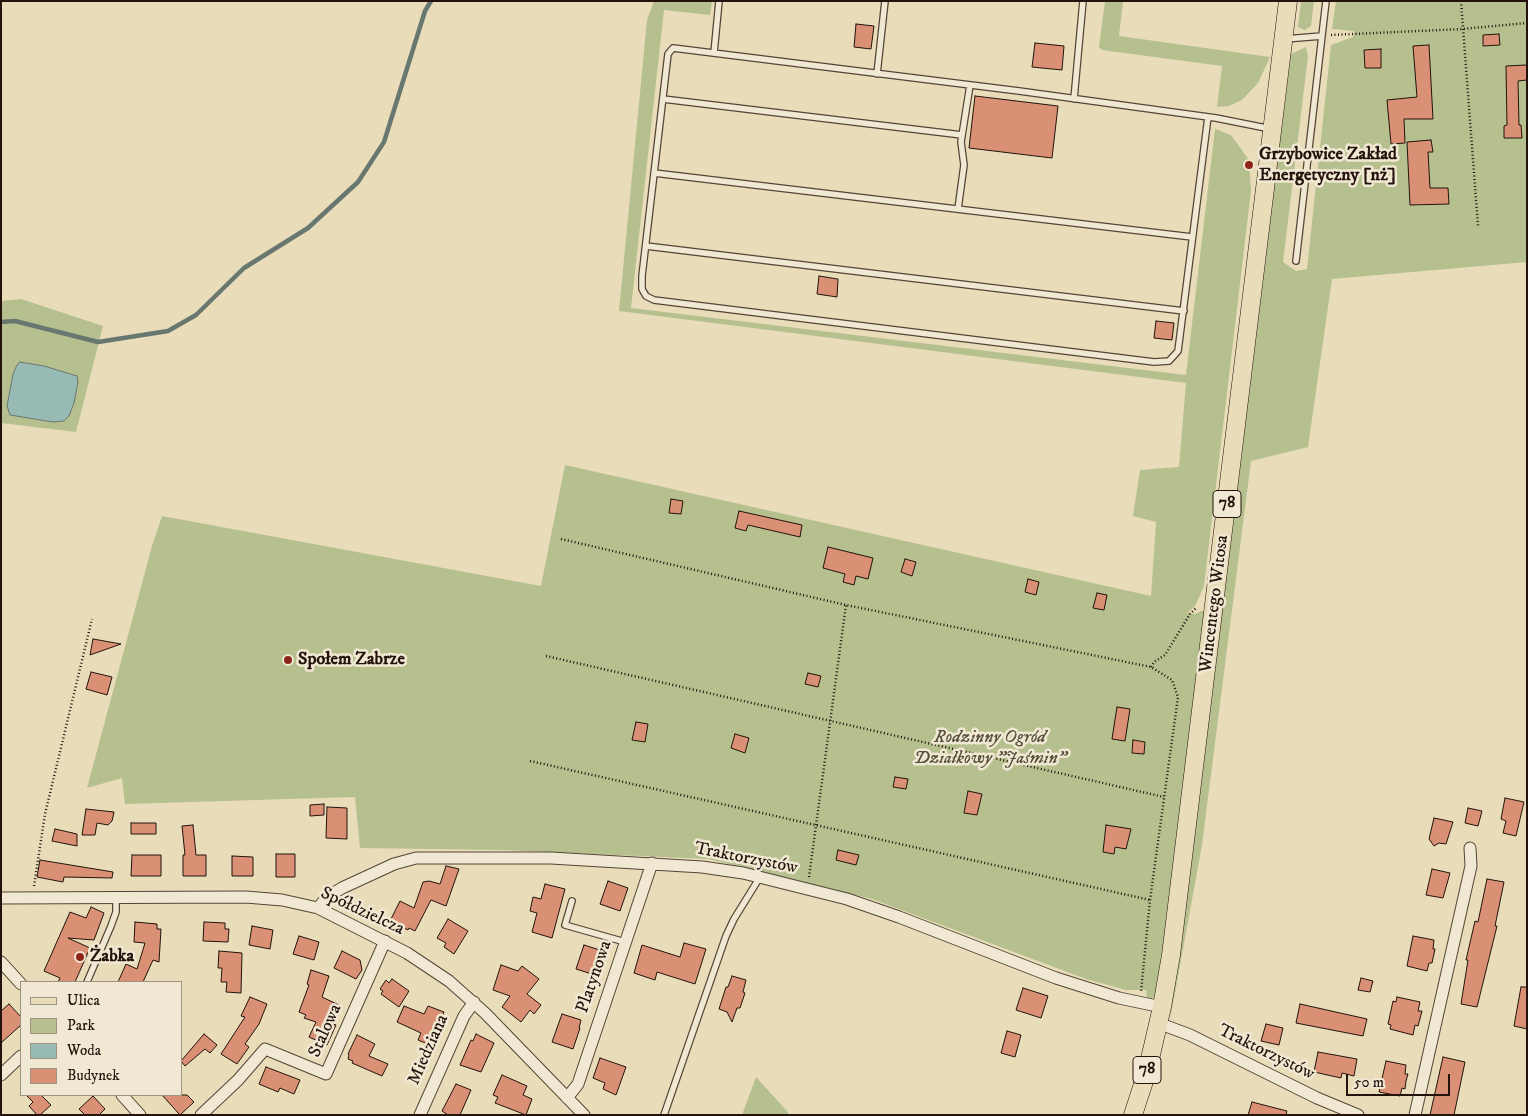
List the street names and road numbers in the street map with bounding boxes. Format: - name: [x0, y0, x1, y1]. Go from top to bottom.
- road number: 78: [1213, 490, 1241, 518]
- street label: Wincentego Witosa: [1196, 534, 1234, 674]
- street label: Traktorzystów: [693, 838, 799, 880]
- street label: Spółdzielcza: [317, 883, 407, 941]
- street label: Platynowa: [573, 938, 617, 1016]
- street label: Stalowa: [305, 1001, 347, 1061]
- street label: Miedziana: [404, 1011, 454, 1089]
- street label: Traktorzystów: [1214, 1020, 1318, 1086]
- road number: 78: [1133, 1056, 1161, 1084]

